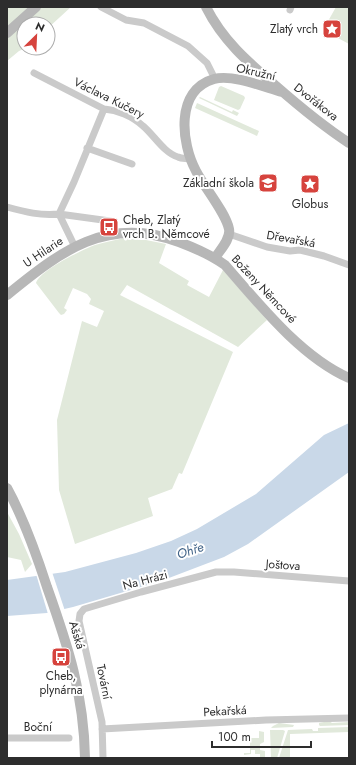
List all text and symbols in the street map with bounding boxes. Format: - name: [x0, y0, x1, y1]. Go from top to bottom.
- north arrow: [16, 16, 56, 56]
- text: N: [33, 18, 47, 36]
- place icon: Zlatý vrch: [321, 18, 343, 40]
- place label: Zlatý vrch: [270, 20, 318, 38]
- street label: Okružní: [234, 59, 278, 85]
- street label: Václava Kučery: [70, 73, 148, 123]
- street label: Dvořákova: [290, 79, 342, 125]
- school or university icon: Základní škola: [257, 172, 279, 194]
- place icon: Globus: [299, 173, 321, 195]
- place label: Základní škola: [183, 174, 254, 192]
- place label: Globus: [292, 195, 328, 213]
- place label: Cheb, Zlatý vrch B. Němcové: [123, 211, 210, 243]
- bus stop icon: Cheb, Zlatý vrch B. Němcové: [98, 216, 120, 238]
- street label: Dřevařská: [265, 226, 317, 252]
- street label: U Hilarie: [19, 232, 67, 272]
- street label: Boženy Němcové: [227, 251, 301, 327]
- water label: Ohře: [174, 537, 207, 564]
- street label: Joštova: [263, 555, 301, 575]
- street label: Na Hrázi: [121, 565, 169, 595]
- street label: Ašská: [64, 619, 90, 652]
- bus stop icon: Cheb, plynárna: [50, 646, 72, 668]
- street label: Tovární: [92, 663, 117, 702]
- place label: Cheb, plynárna: [39, 667, 83, 699]
- street label: Pekařská: [203, 701, 247, 721]
- street label: Boční: [24, 718, 53, 736]
- scale bar: [212, 723, 311, 749]
- text: 100 m: [218, 728, 251, 746]

